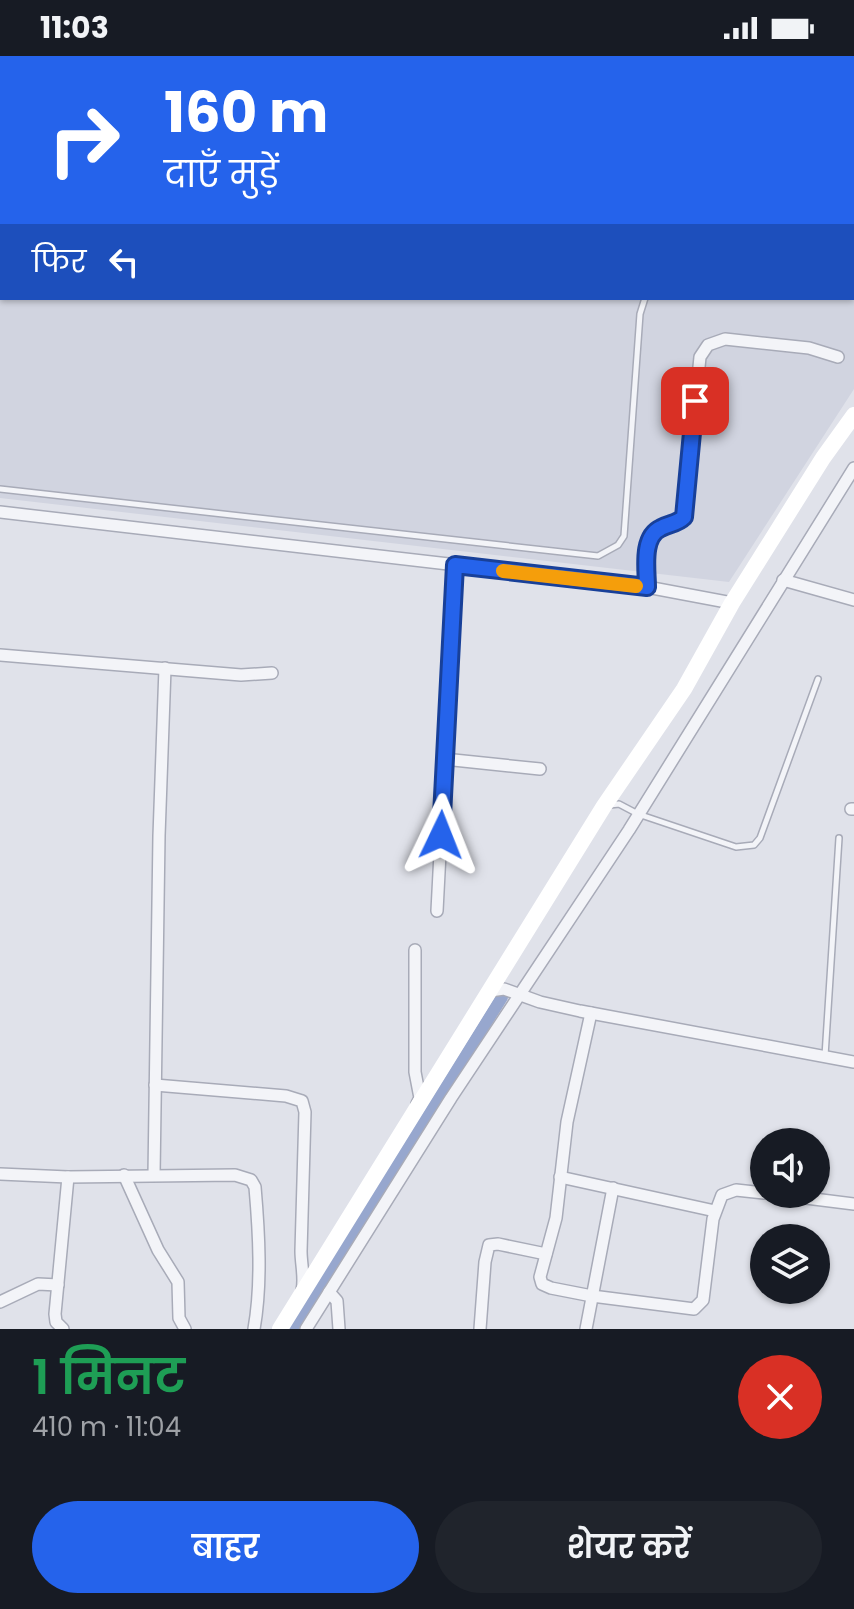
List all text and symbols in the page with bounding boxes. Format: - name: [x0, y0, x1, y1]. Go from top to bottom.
- text: 11:03: [40, 6, 109, 49]
- text: 160 m: [164, 73, 328, 152]
- icon: right: [32, 88, 136, 192]
- text: दाएँ मुड़ें: [164, 149, 279, 200]
- text: फिर: [32, 240, 86, 283]
- icon: left: [102, 240, 146, 284]
- pin: [661, 367, 729, 435]
- icon: arrive: [673, 379, 717, 423]
- position arrow: [399, 793, 483, 877]
- map controls: [750, 1128, 830, 1304]
- button: sound: [750, 1128, 830, 1208]
- button: layers: [750, 1224, 830, 1304]
- text: 1 मिनट: [32, 1344, 185, 1411]
- button: close: [738, 1355, 822, 1439]
- text: 410 m · 11:04: [32, 1409, 181, 1445]
- button: बाहर: [32, 1501, 419, 1593]
- button: शेयर करें: [435, 1501, 822, 1593]

